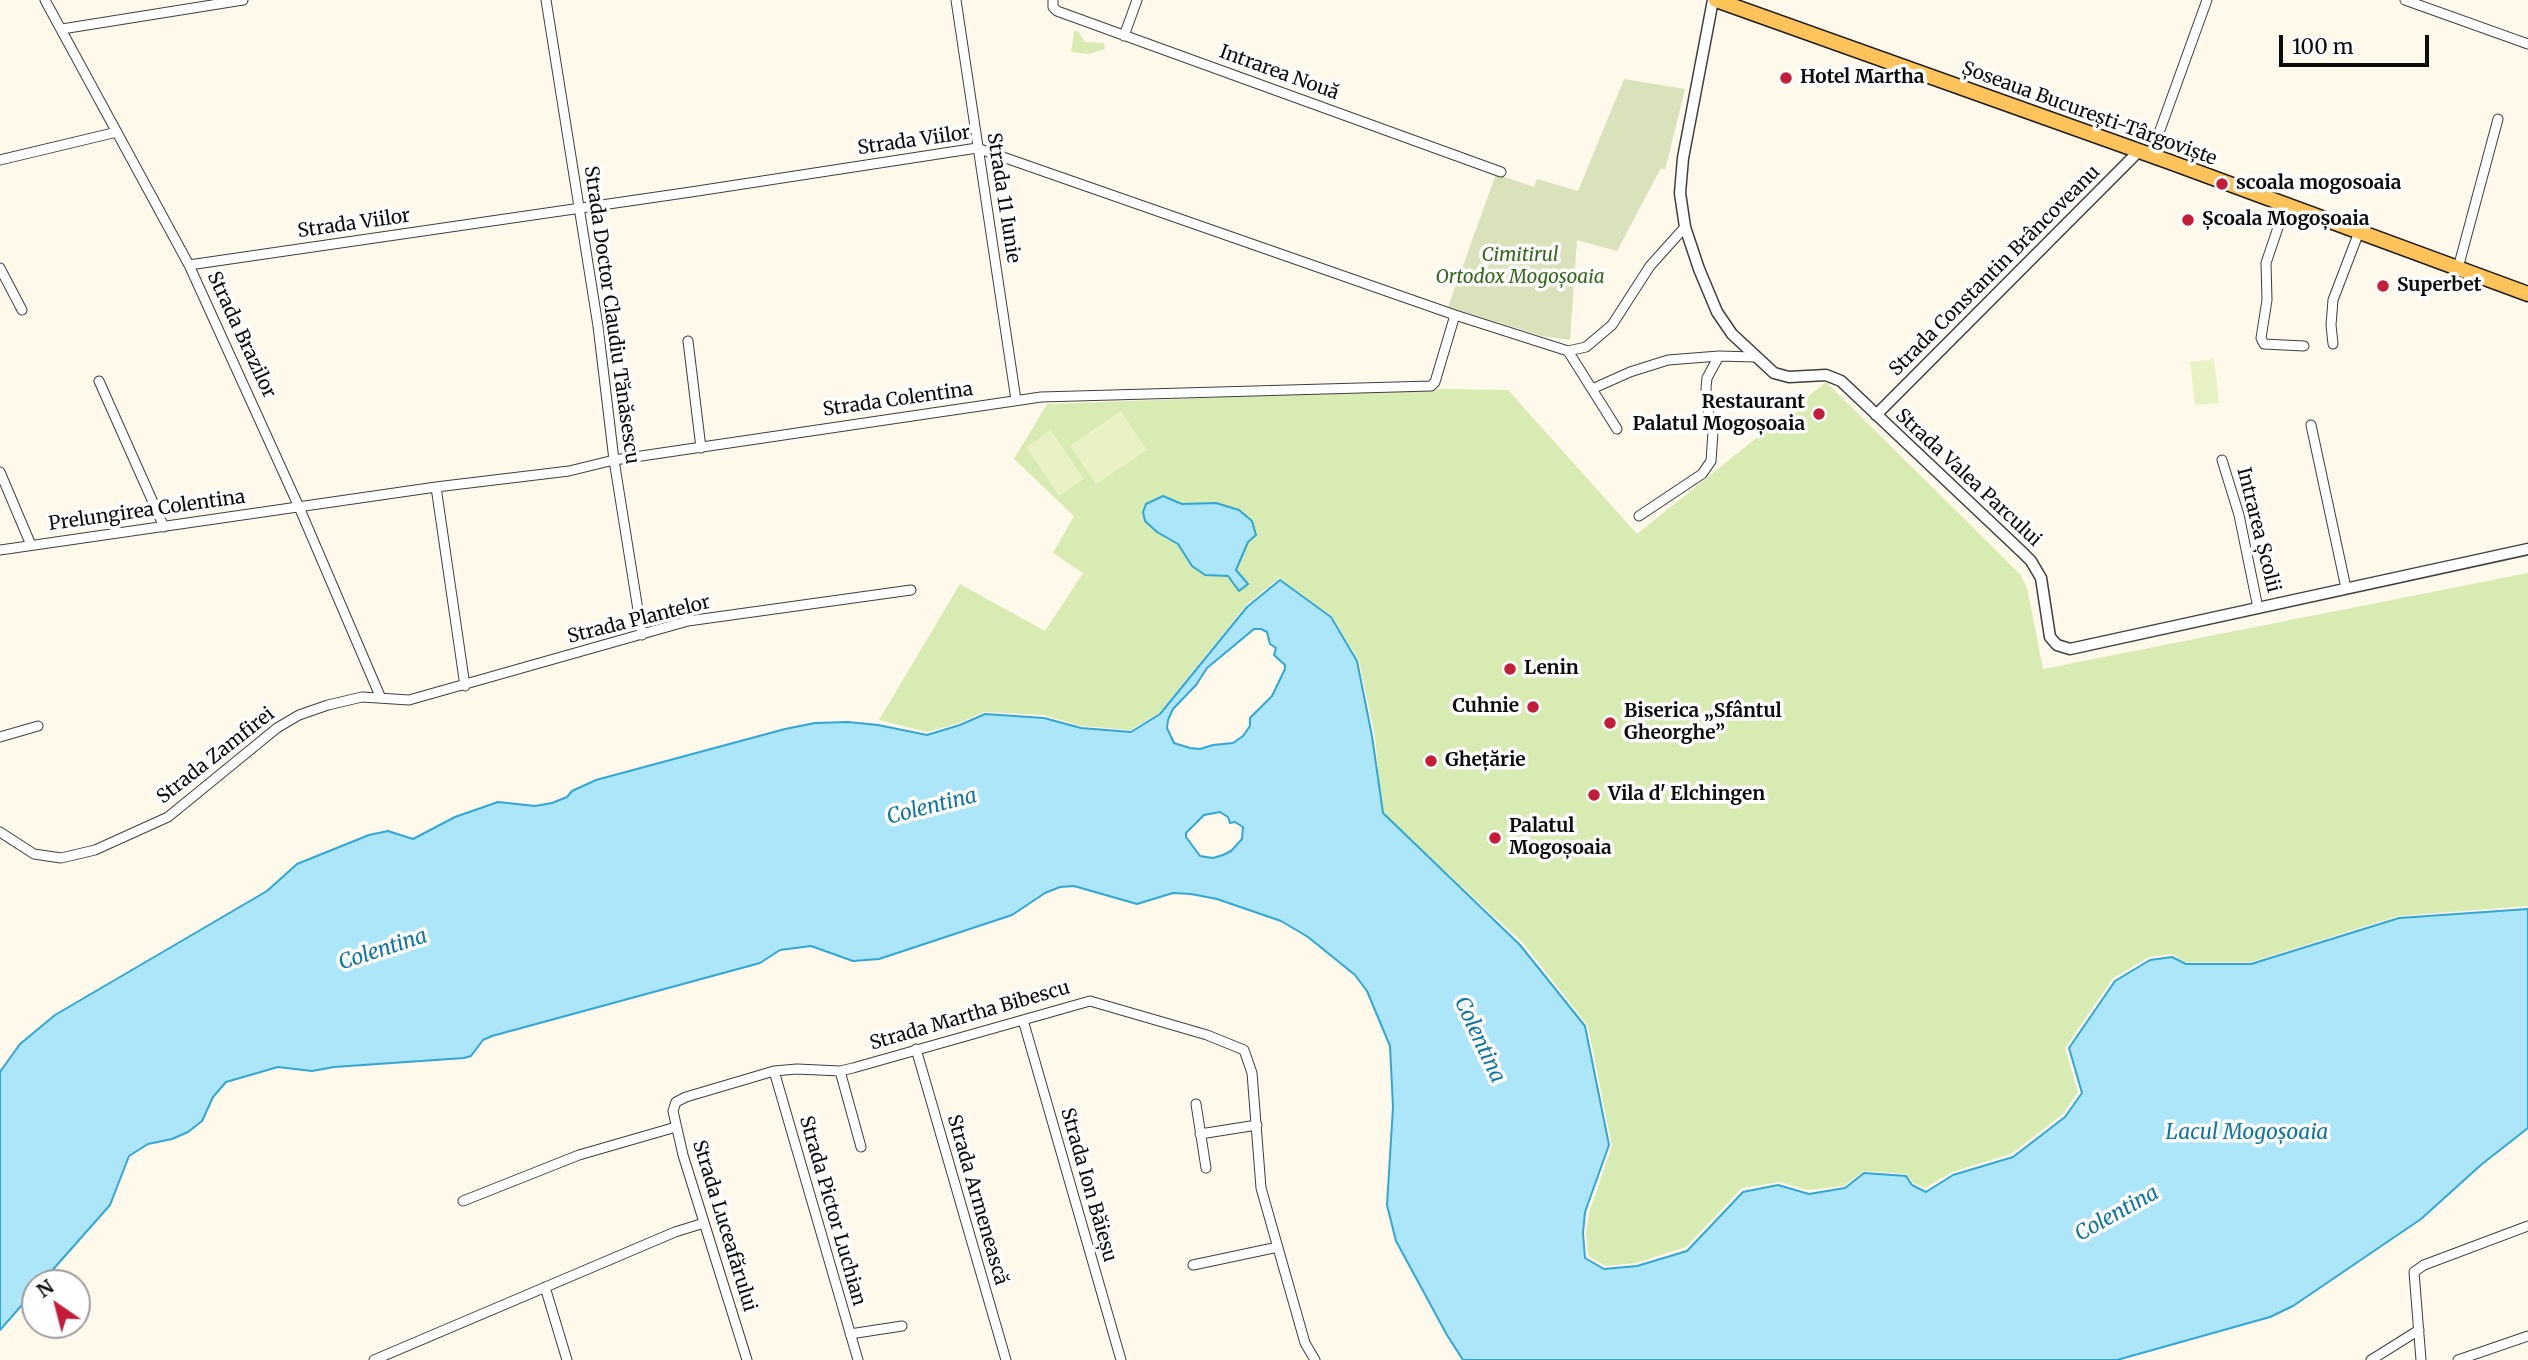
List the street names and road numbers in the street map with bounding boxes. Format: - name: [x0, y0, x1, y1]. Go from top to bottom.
- street label: Intrarea Nouă: [1216, 41, 1342, 105]
- street label: Șoseaua București-Târgoviște: [1958, 57, 2220, 171]
- street label: Strada Viilor: [856, 122, 972, 160]
- street label: Strada 11 Iunie: [981, 131, 1025, 265]
- street label: Strada Constantin Brâncoveanu: [1885, 161, 2105, 381]
- street label: Strada Doctor Claudiu Tănăsescu: [579, 164, 643, 466]
- street label: Strada Viilor: [296, 205, 412, 243]
- street label: Strada Brazilor: [202, 268, 280, 402]
- street label: Strada Colentina: [822, 378, 974, 422]
- street label: Strada Valea Parcului: [1890, 404, 2046, 552]
- street label: Intrarea Școlii: [2231, 465, 2285, 595]
- street label: Prelungirea Colentina: [47, 486, 247, 536]
- street label: Strada Plantelor: [565, 591, 713, 649]
- street label: Strada Zamfirei: [153, 703, 279, 809]
- street label: Strada Martha Bibescu: [867, 976, 1073, 1056]
- street label: Strada Ion Băieșu: [1055, 1105, 1121, 1265]
- street label: Strada Armenească: [942, 1112, 1012, 1288]
- street label: Strada Pictor Luchian: [794, 1113, 870, 1309]
- street label: Strada Luceafărului: [687, 1138, 761, 1314]

